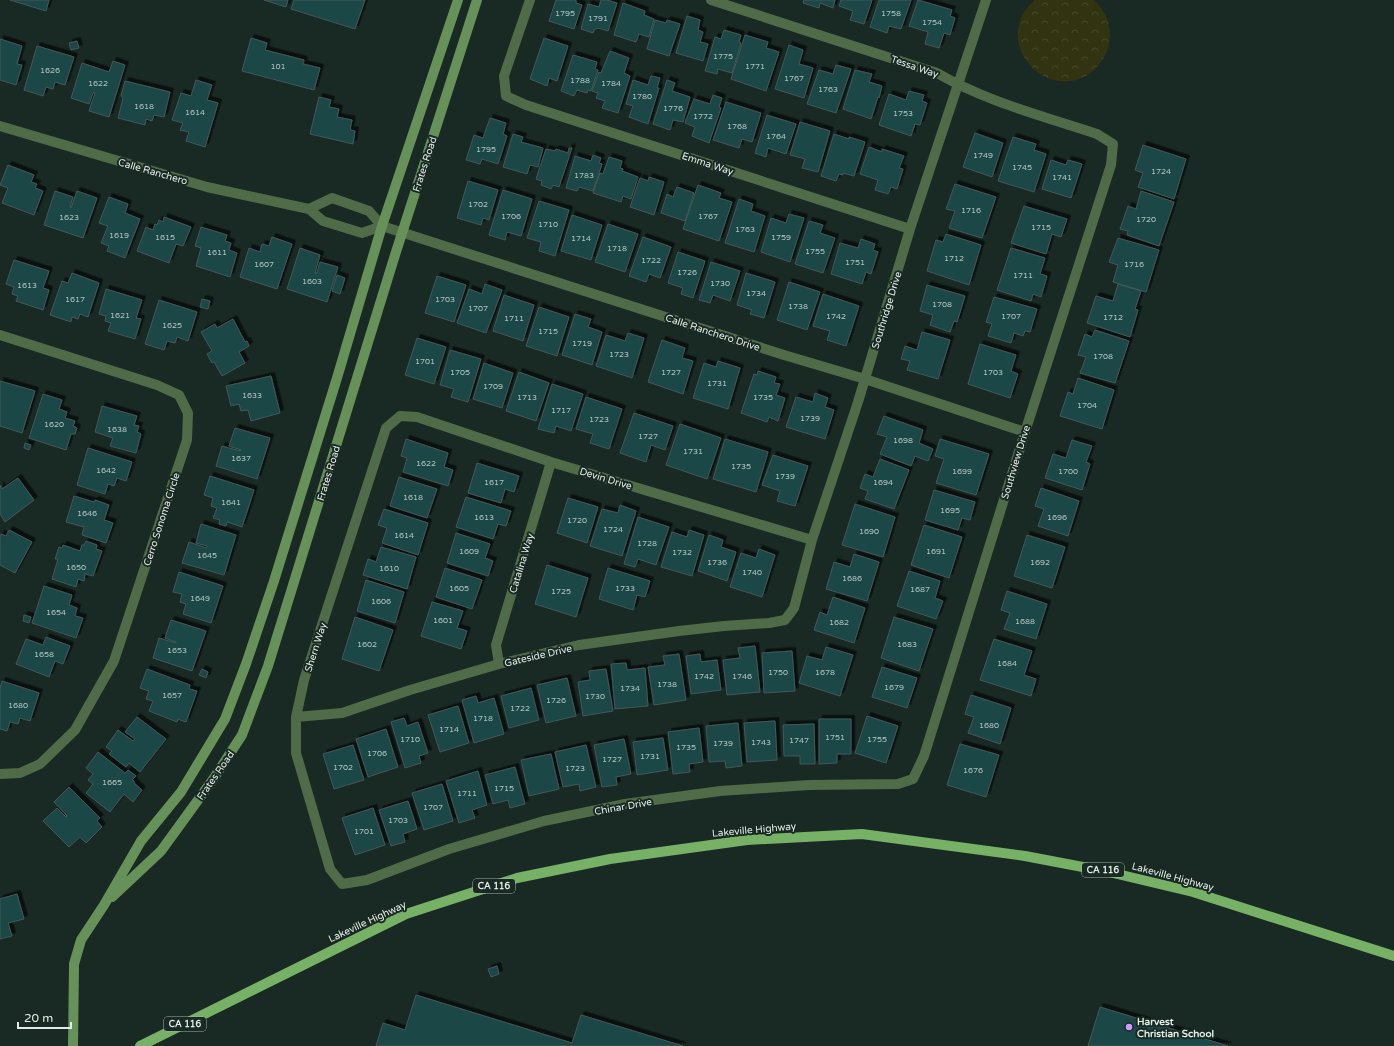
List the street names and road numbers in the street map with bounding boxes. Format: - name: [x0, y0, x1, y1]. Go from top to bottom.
- street label: Tessa Way: [889, 53, 941, 81]
- street label: Frates Road: [410, 135, 439, 193]
- street label: Emma Way: [680, 150, 736, 178]
- street label: Calle Ranchero: [117, 156, 189, 188]
- street label: Southridge Drive: [870, 270, 904, 350]
- street label: Calle Ranchero Drive: [664, 312, 762, 354]
- street label: Southview Drive: [999, 424, 1033, 501]
- street label: Frates Road: [315, 444, 343, 502]
- street label: Devin Drive: [578, 465, 634, 493]
- street label: Cerro Sonoma Circle: [141, 471, 183, 567]
- street label: Catalina Way: [507, 531, 537, 595]
- street label: Shern Way: [302, 621, 330, 673]
- street label: Gateside Drive: [503, 642, 574, 670]
- street label: Frates Road: [195, 749, 237, 802]
- street label: Chinar Drive: [593, 796, 653, 818]
- street label: Lakeville Highway: [712, 820, 797, 840]
- street label: Lakeville Highway: [1130, 860, 1216, 894]
- road number: CA 116: [1082, 863, 1124, 877]
- road number: CA 116: [473, 879, 515, 893]
- street label: Lakeville Highway: [327, 898, 409, 945]
- road number: CA 116: [164, 1017, 206, 1031]

